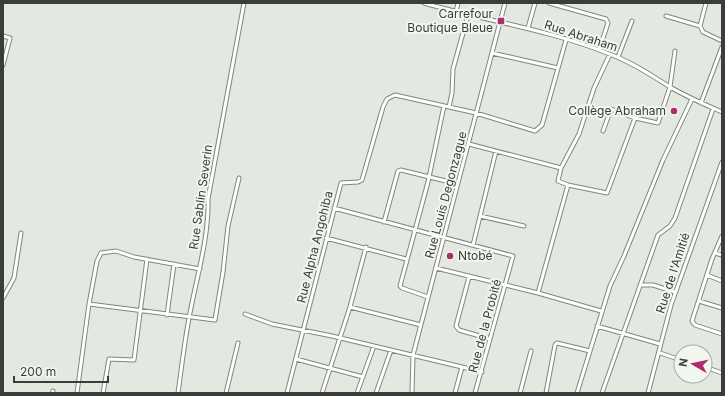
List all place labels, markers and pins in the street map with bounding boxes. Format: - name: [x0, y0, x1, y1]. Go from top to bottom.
- place label: Carrefour Boutique Bleue: [407, 6, 493, 35]
- marker: Carrefour Boutique Bleue: [496, 16, 506, 26]
- place label: Collège Abraham: [568, 103, 666, 118]
- marker: Collège Abraham: [669, 106, 679, 116]
- place label: Ntobé: [458, 248, 493, 263]
- marker: Ntobé: [445, 251, 455, 261]

